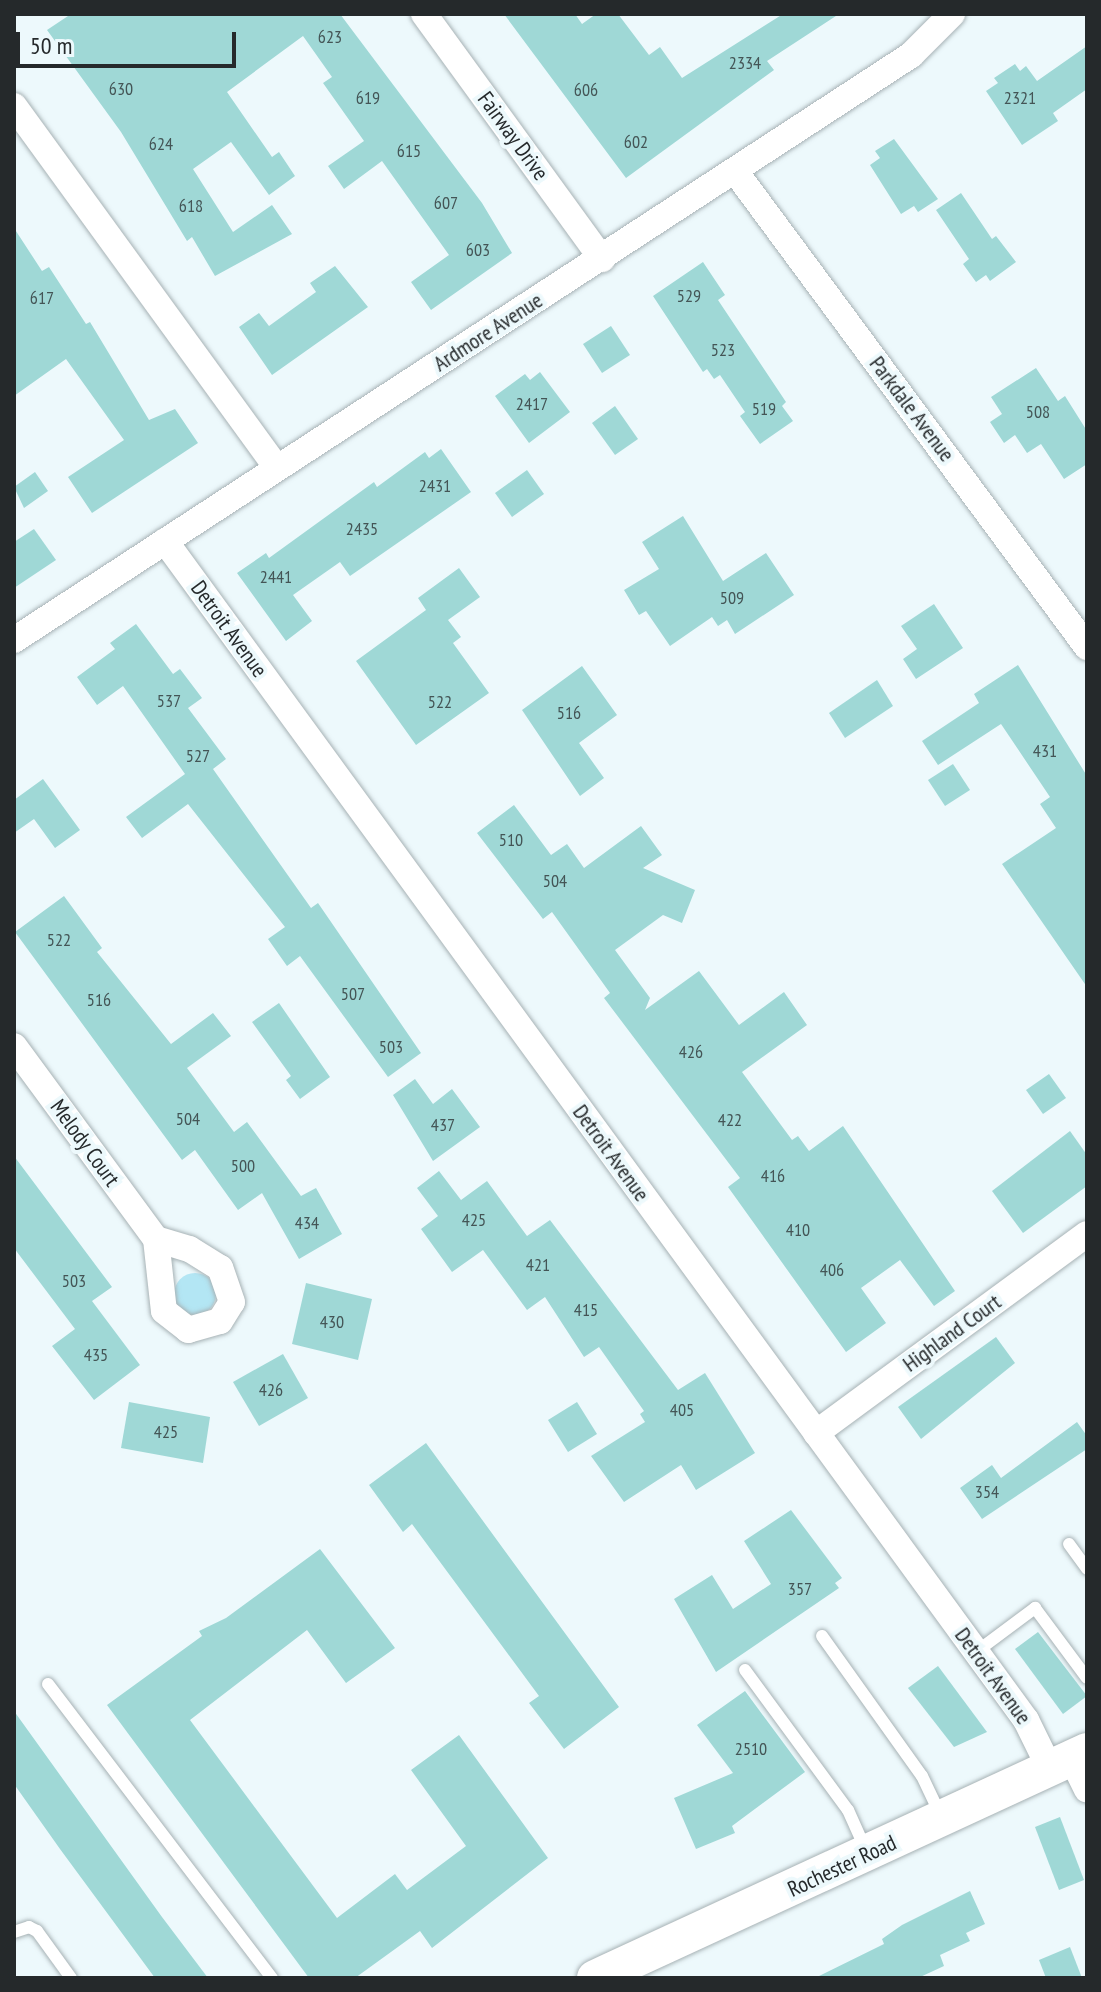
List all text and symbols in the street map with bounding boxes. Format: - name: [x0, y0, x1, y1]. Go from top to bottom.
- scale bar: [20, 16, 240, 66]
- house number: 623: [318, 26, 342, 48]
- text: 50 m: [30, 30, 72, 61]
- house number: 2334: [729, 52, 761, 74]
- house number: 630: [109, 78, 133, 100]
- house number: 606: [574, 79, 598, 101]
- street label: Fairway Drive: [472, 86, 554, 186]
- house number: 619: [356, 87, 380, 109]
- house number: 2321: [1004, 87, 1036, 109]
- house number: 602: [624, 131, 648, 153]
- house number: 624: [149, 133, 173, 155]
- house number: 615: [397, 140, 421, 162]
- house number: 607: [434, 192, 458, 214]
- house number: 618: [179, 195, 203, 217]
- house number: 603: [466, 239, 490, 261]
- house number: 529: [677, 285, 701, 307]
- house number: 617: [30, 287, 54, 309]
- street label: Ardmore Avenue: [428, 287, 548, 377]
- house number: 523: [711, 339, 735, 361]
- street label: Parkdale Avenue: [864, 351, 960, 467]
- house number: 2417: [516, 393, 548, 415]
- house number: 519: [752, 398, 776, 420]
- house number: 508: [1026, 401, 1050, 423]
- house number: 2431: [419, 475, 451, 497]
- house number: 2435: [346, 518, 378, 540]
- house number: 2441: [260, 566, 292, 588]
- street label: Detroit Avenue: [185, 575, 273, 683]
- house number: 509: [720, 587, 744, 609]
- house number: 537: [157, 690, 181, 712]
- house number: 522: [428, 691, 452, 713]
- house number: 516: [557, 702, 581, 724]
- house number: 431: [1033, 740, 1057, 762]
- house number: 527: [186, 745, 210, 767]
- house number: 510: [499, 829, 523, 851]
- house number: 504: [543, 870, 567, 892]
- house number: 522: [47, 929, 71, 951]
- house number: 507: [341, 983, 365, 1005]
- house number: 516: [87, 989, 111, 1011]
- house number: 503: [379, 1036, 403, 1058]
- house number: 426: [679, 1041, 703, 1063]
- street label: Melody Court: [45, 1094, 125, 1192]
- street label: Detroit Avenue: [567, 1099, 655, 1207]
- house number: 504: [176, 1108, 200, 1130]
- house number: 422: [718, 1109, 742, 1131]
- house number: 437: [431, 1114, 455, 1136]
- house number: 500: [231, 1155, 255, 1177]
- house number: 416: [761, 1165, 785, 1187]
- house number: 425: [462, 1209, 486, 1231]
- house number: 434: [295, 1212, 319, 1234]
- house number: 410: [786, 1219, 810, 1241]
- house number: 421: [526, 1254, 550, 1276]
- house number: 406: [820, 1259, 844, 1281]
- house number: 503: [62, 1270, 86, 1292]
- street label: Highland Court: [898, 1289, 1006, 1377]
- house number: 415: [574, 1299, 598, 1321]
- house number: 430: [320, 1311, 344, 1333]
- house number: 435: [84, 1344, 108, 1366]
- house number: 426: [259, 1379, 283, 1401]
- house number: 405: [670, 1399, 694, 1421]
- house number: 425: [154, 1421, 178, 1443]
- house number: 354: [975, 1481, 999, 1503]
- house number: 357: [788, 1578, 812, 1600]
- street label: Detroit Avenue: [949, 1622, 1037, 1730]
- house number: 2510: [735, 1738, 767, 1760]
- street label: Rochester Road: [784, 1829, 900, 1903]

